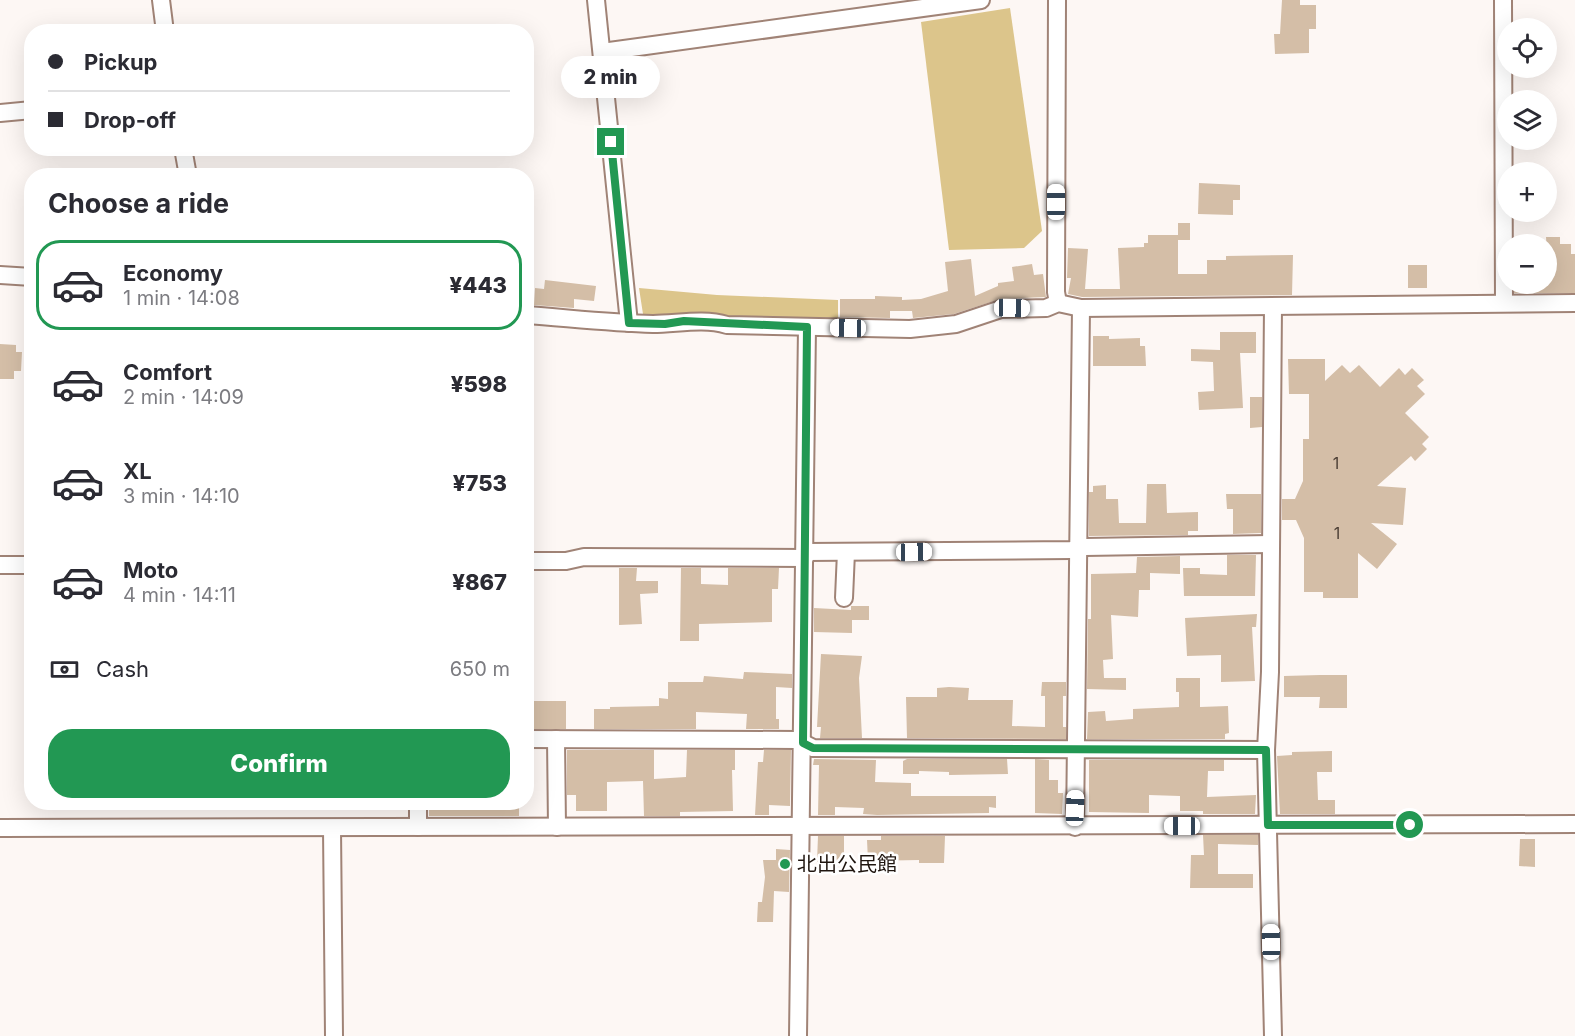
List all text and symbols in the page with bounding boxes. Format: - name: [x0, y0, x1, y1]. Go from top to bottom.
- map controls: [1497, 18, 1557, 294]
- button: locate: [1497, 18, 1557, 78]
- text: Pickup: [84, 49, 158, 75]
- callout: 2 min: [562, 55, 660, 97]
- text: 2 min: [583, 65, 638, 89]
- button: layers: [1497, 90, 1557, 150]
- text: Drop-off: [84, 107, 176, 133]
- route end: [597, 128, 624, 155]
- button: +: [1497, 162, 1557, 222]
- car: [1047, 184, 1065, 220]
- text: Choose a ride: [48, 187, 229, 220]
- button: −: [1497, 234, 1557, 294]
- icon: car: [51, 258, 105, 312]
- text: Economy: [123, 260, 223, 286]
- text: ¥443: [450, 272, 507, 298]
- text: 1 min · 14:08: [123, 286, 240, 310]
- car: [994, 299, 1030, 317]
- car: [830, 319, 866, 337]
- icon: car: [51, 357, 105, 411]
- text: Comfort: [123, 359, 212, 385]
- text: ¥598: [451, 371, 507, 397]
- text: 2 min · 14:09: [123, 385, 244, 409]
- house number: 1: [1333, 453, 1339, 473]
- icon: car: [51, 456, 105, 510]
- text: XL: [123, 458, 152, 484]
- text: ¥753: [453, 470, 507, 496]
- text: 3 min · 14:10: [123, 484, 240, 508]
- house number: 1: [1334, 523, 1340, 543]
- car: [896, 543, 932, 561]
- icon: car: [51, 555, 105, 609]
- text: Moto: [123, 557, 178, 583]
- text: ¥867: [452, 569, 507, 595]
- text: 4 min · 14:11: [123, 583, 236, 607]
- icon: cash: [48, 653, 81, 686]
- text: Cash: [96, 656, 149, 682]
- text: 650 m: [450, 657, 510, 681]
- button: Confirm: [48, 729, 510, 798]
- car: [1065, 790, 1085, 826]
- route start: [1396, 811, 1423, 838]
- car: [1164, 817, 1200, 835]
- place label: 北出公民館: [797, 852, 897, 876]
- marker: 北出公民館: [778, 857, 792, 871]
- car: [1262, 924, 1280, 960]

